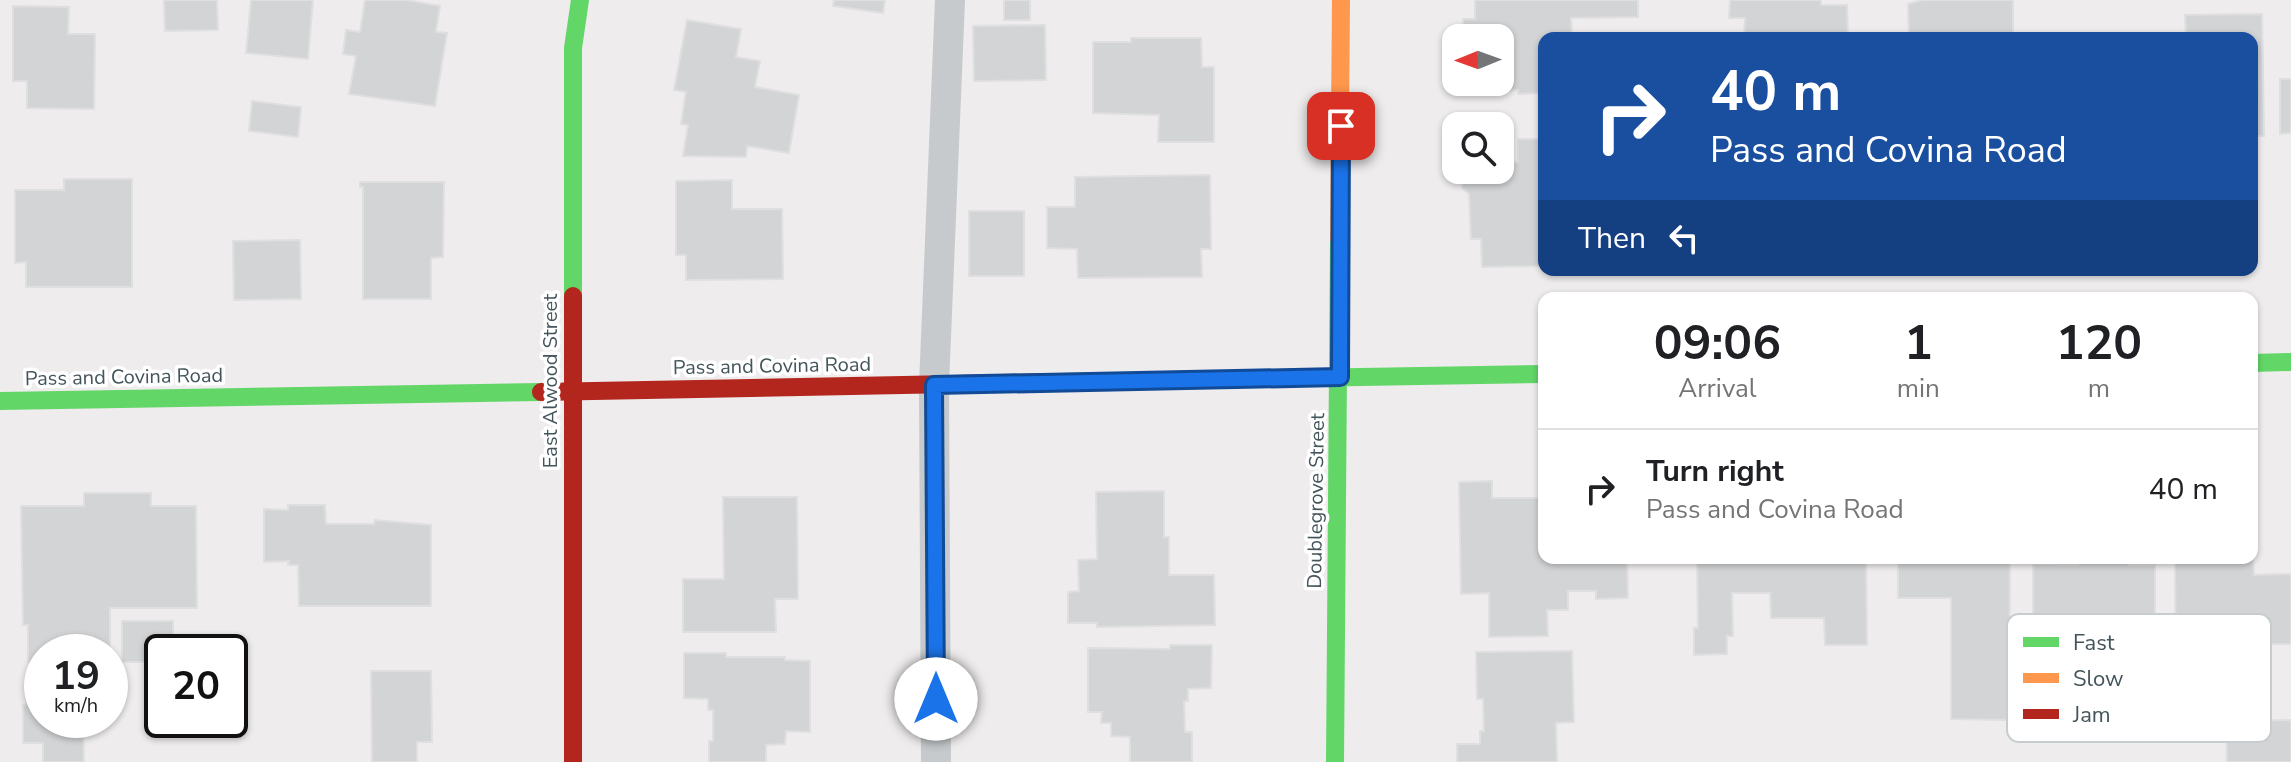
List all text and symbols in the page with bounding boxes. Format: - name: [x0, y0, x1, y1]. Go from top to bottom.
- north arrow: [1442, 24, 1514, 96]
- map controls: [1442, 24, 1514, 184]
- text: 40 m: [1710, 53, 1841, 130]
- icon: right: [1578, 64, 1682, 168]
- pin: [1307, 92, 1375, 160]
- icon: arrive: [1319, 104, 1363, 148]
- button: search: [1442, 112, 1514, 184]
- text: Pass and Covina Road: [1710, 126, 2067, 175]
- icon: left: [1662, 216, 1706, 260]
- text: Then: [1578, 218, 1646, 259]
- street label: East Alwood Street: [537, 293, 564, 468]
- text: 09:06: [1654, 310, 1781, 376]
- text: 1: [1904, 310, 1933, 376]
- text: 120: [2056, 310, 2142, 376]
- street label: Pass and Covina Road: [673, 351, 871, 381]
- street label: Pass and Covina Road: [25, 362, 223, 392]
- text: Arrival: [1678, 371, 1757, 406]
- text: min: [1897, 371, 1940, 406]
- text: m: [2088, 371, 2110, 406]
- street label: Doublegrove Street: [1301, 412, 1331, 589]
- text: Turn right: [1646, 451, 1784, 492]
- icon: right: [1578, 467, 1622, 511]
- text: 40 m: [2149, 469, 2218, 510]
- text: Pass and Covina Road: [1646, 492, 1904, 527]
- legend: [2007, 614, 2271, 742]
- text: Fast: [2073, 628, 2115, 658]
- speed limit sign: 20: [144, 634, 248, 738]
- text: 19: [52, 649, 100, 703]
- position arrow: [894, 657, 978, 741]
- text: Slow: [2073, 664, 2124, 694]
- text: km/h: [54, 692, 98, 719]
- text: Jam: [2072, 700, 2111, 730]

